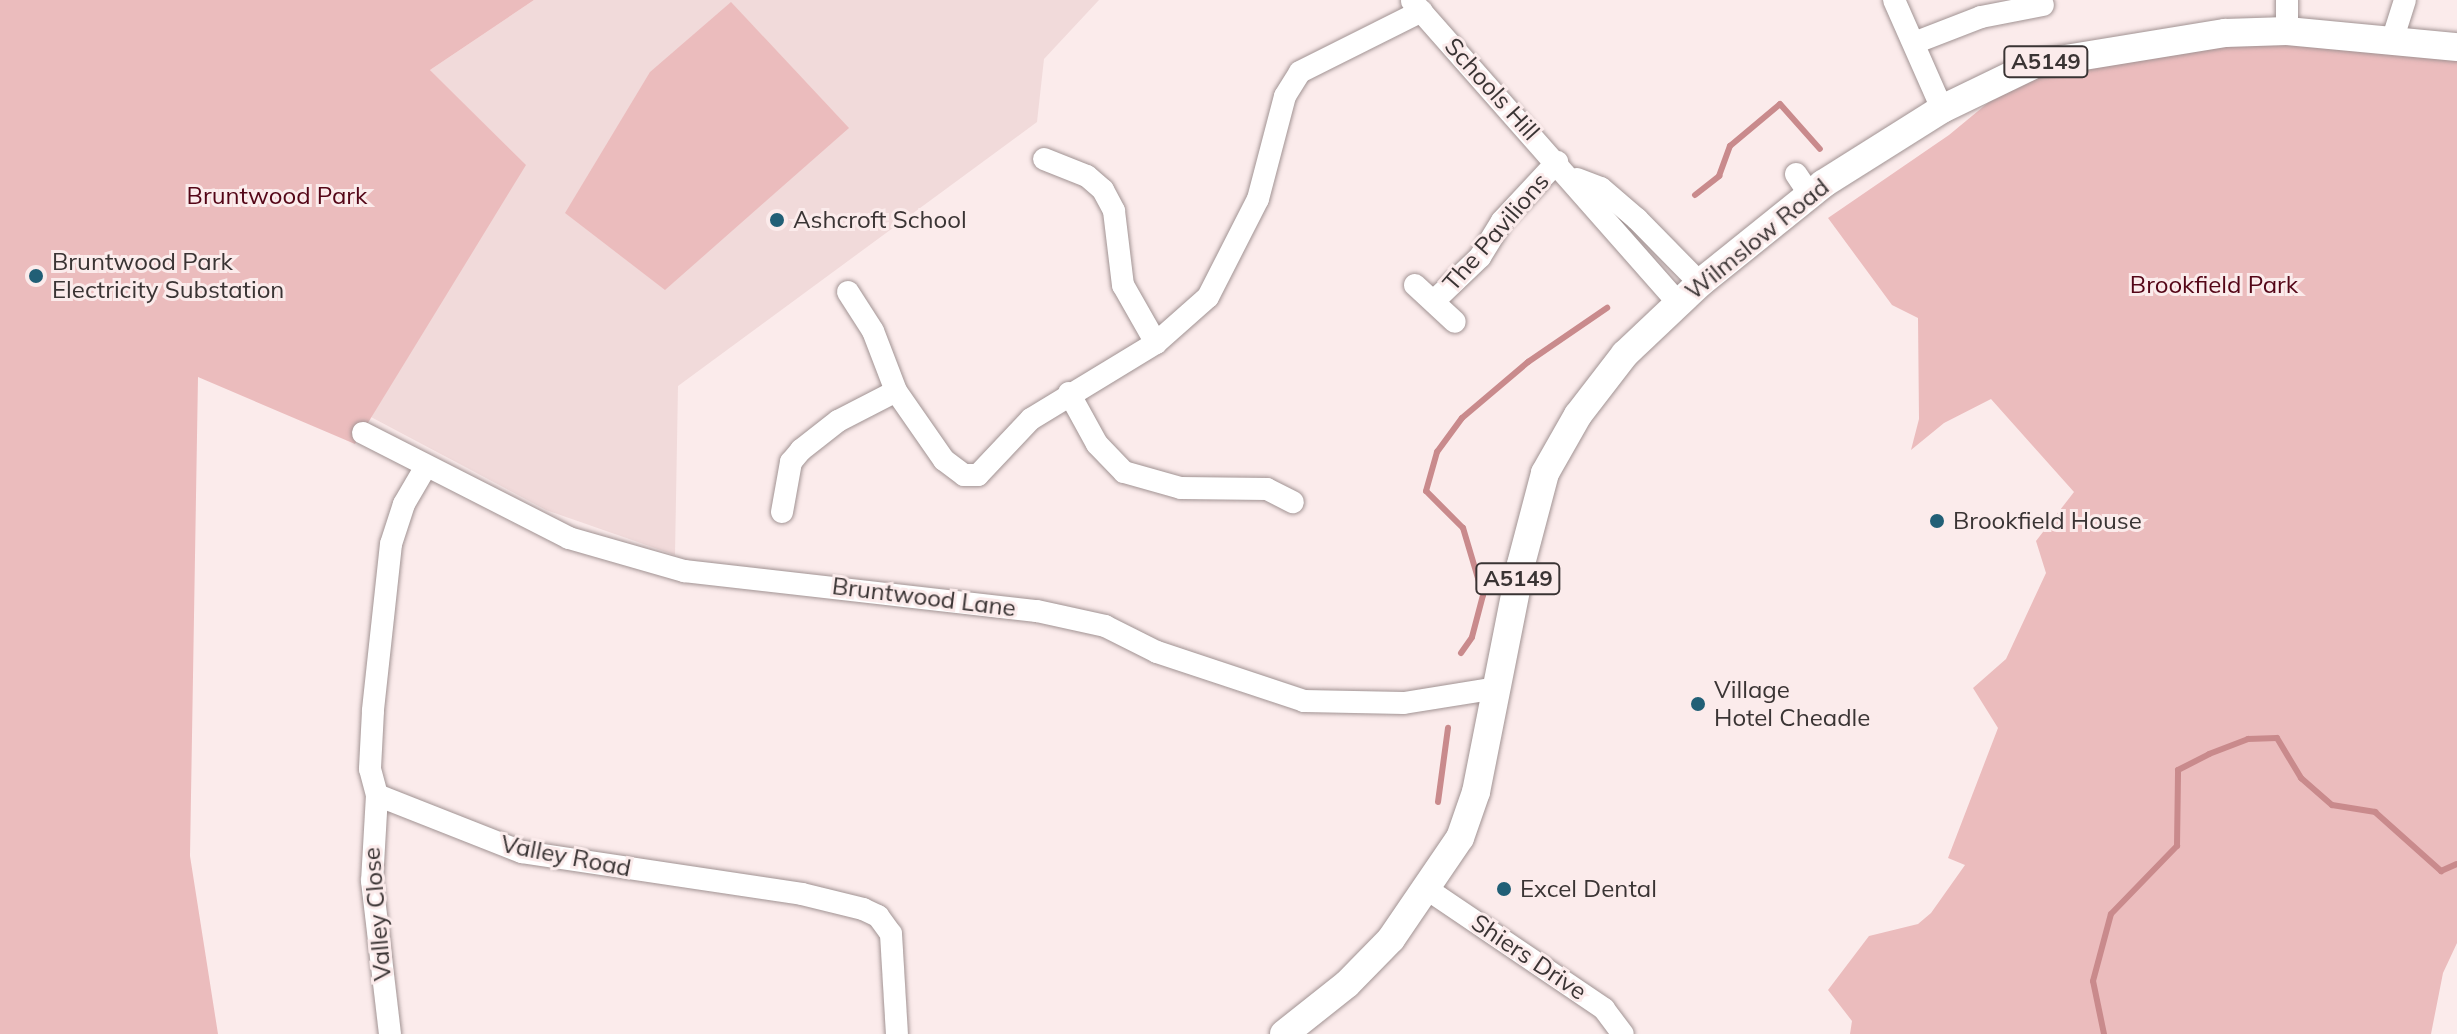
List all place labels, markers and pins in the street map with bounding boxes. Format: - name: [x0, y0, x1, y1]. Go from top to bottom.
- place label: Ashcroft School: [793, 206, 967, 234]
- marker: Ashcroft School: [768, 211, 786, 229]
- place label: Bruntwood Park Electricity Substation: [52, 248, 284, 304]
- marker: Bruntwood Park Electricity Substation: [27, 267, 45, 285]
- place label: Brookfield House: [1953, 507, 2142, 535]
- marker: Brookfield House: [1928, 512, 1946, 530]
- place label: Village Hotel Cheadle: [1714, 676, 1870, 732]
- marker: Village Hotel Cheadle: [1689, 695, 1707, 713]
- place label: Excel Dental: [1520, 875, 1657, 903]
- marker: Excel Dental: [1495, 880, 1513, 898]

